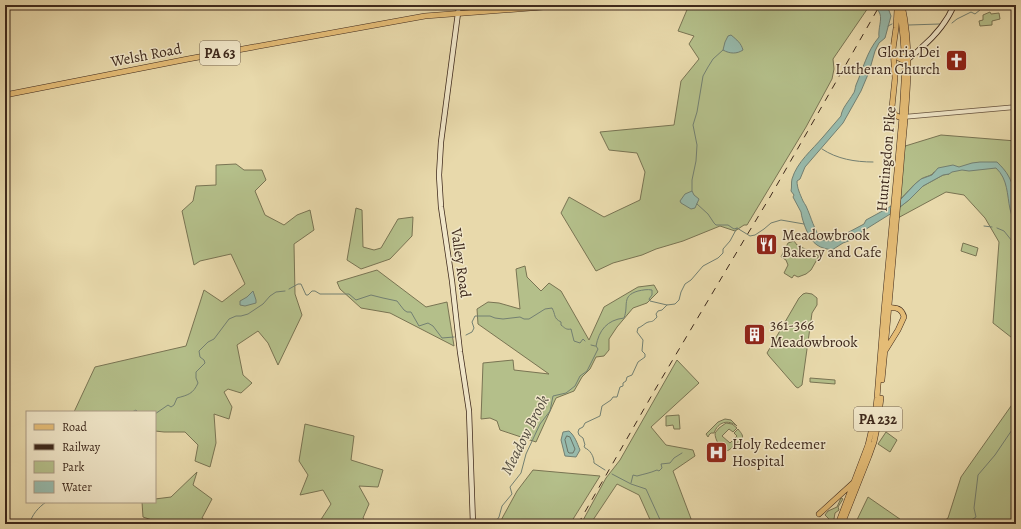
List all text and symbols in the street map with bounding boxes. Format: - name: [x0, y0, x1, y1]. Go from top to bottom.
- street label: Welsh Road: [108, 38, 184, 72]
- road number: PA 63: [200, 41, 240, 65]
- place label: Gloria Dei Lutheran Church: [835, 42, 940, 79]
- church icon: Gloria Dei Lutheran Church: [943, 48, 969, 74]
- street label: Huntingdon Pike: [871, 105, 901, 212]
- place label: Meadowbrook Bakery and Cafe: [782, 225, 882, 262]
- street label: Valley Road: [446, 226, 476, 300]
- restaurant icon: Meadowbrook Bakery and Cafe: [754, 231, 780, 257]
- place label: 361-366 Meadowbrook: [770, 315, 858, 352]
- building icon: 361-366 Meadowbrook: [742, 321, 768, 347]
- water label: Meadow Brook: [495, 391, 555, 479]
- road number: PA 232: [854, 407, 902, 431]
- legend: [26, 411, 156, 503]
- text: Road: [62, 419, 88, 435]
- place label: Holy Redeemer Hospital: [732, 434, 826, 471]
- text: Railway: [62, 439, 101, 455]
- hospital icon: Holy Redeemer Hospital: [704, 440, 730, 466]
- text: Park: [62, 459, 85, 475]
- text: Water: [61, 479, 92, 495]

